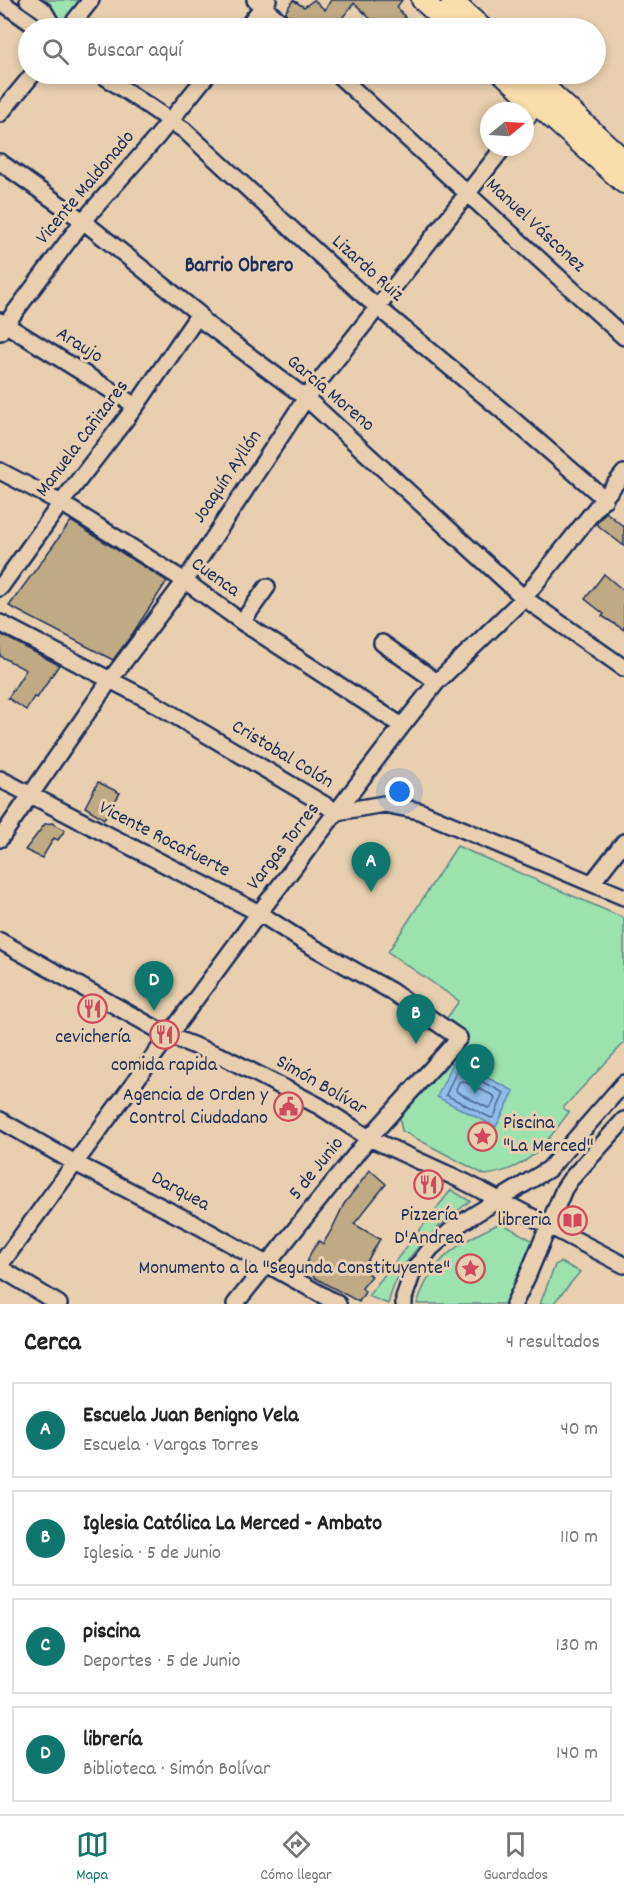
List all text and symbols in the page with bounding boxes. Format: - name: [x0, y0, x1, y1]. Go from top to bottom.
- search box: [18, 18, 606, 84]
- icon: search: [39, 35, 72, 68]
- text: Buscar aquí: [87, 36, 182, 67]
- north arrow: [480, 102, 534, 156]
- street label: Vicente Maldonado: [30, 125, 142, 251]
- street label: Manuel Vásconez: [479, 172, 592, 280]
- street label: Lizardo Ruiz: [325, 229, 410, 309]
- district label: Barrio Obrero: [185, 252, 293, 282]
- street label: Araujo: [50, 321, 108, 371]
- street label: García Moreno: [280, 349, 380, 439]
- street label: Manuela Cañizares: [30, 375, 136, 503]
- street label: Joaquín Ayllón: [186, 425, 270, 529]
- street label: Cuenca: [185, 551, 246, 605]
- street label: Cristobal Colón: [226, 713, 338, 797]
- your location: [385, 777, 414, 806]
- street label: Vicente Rocafuerte: [93, 795, 235, 885]
- street label: Vargas Torres: [241, 797, 327, 897]
- pin: A: [352, 842, 391, 892]
- pin: D: [134, 962, 174, 1011]
- restaurant icon: cevichería: [77, 992, 109, 1024]
- pin: B: [396, 994, 436, 1044]
- restaurant icon: comida rapida: [148, 1019, 180, 1051]
- place label: cevichería: [55, 1024, 131, 1052]
- pin: C: [456, 1044, 494, 1094]
- street label: Simón Bolívar: [270, 1049, 372, 1124]
- place label: comida rapida: [111, 1052, 218, 1080]
- place label: Agencia de Orden y Control Ciudadano: [123, 1082, 269, 1133]
- public building icon: Agencia de Orden y Control Ciudadano: [273, 1091, 305, 1123]
- place label: Piscina "La Merced": [503, 1110, 594, 1161]
- place icon: Piscina "La Merced": [466, 1120, 498, 1152]
- street label: 5 de Junio: [283, 1131, 351, 1207]
- street label: Darquea: [146, 1165, 215, 1219]
- restaurant icon: Pizzería D'Andrea: [413, 1169, 445, 1201]
- place label: Pizzería D'Andrea: [394, 1202, 464, 1253]
- library icon: libreria: [556, 1205, 588, 1237]
- place label: libreria: [497, 1207, 552, 1235]
- place icon: Monumento a la "Segunda Constituyente": [455, 1253, 487, 1285]
- place label: Monumento a la "Segunda Constituyente": [139, 1255, 450, 1283]
- text: Cerca: [24, 1325, 81, 1362]
- text: 4 resultados: [506, 1329, 600, 1357]
- text: Escuela Juan Benigno Vela: [83, 1401, 299, 1432]
- text: A: [40, 1416, 51, 1444]
- text: 40 m: [560, 1416, 598, 1444]
- text: Escuela · Vargas Torres: [83, 1432, 259, 1460]
- text: Iglesia Católica La Merced - Ambato: [83, 1509, 382, 1540]
- text: B: [41, 1524, 50, 1552]
- text: 110 m: [560, 1524, 598, 1552]
- text: Iglesia · 5 de Junio: [83, 1540, 221, 1568]
- text: piscina: [83, 1617, 140, 1648]
- text: C: [41, 1632, 50, 1660]
- text: 130 m: [556, 1632, 598, 1660]
- text: Deportes · 5 de Junio: [83, 1648, 240, 1676]
- text: librería: [83, 1725, 142, 1756]
- text: D: [40, 1740, 51, 1768]
- text: 140 m: [556, 1740, 598, 1768]
- text: Biblioteca · Simón Bolívar: [83, 1756, 270, 1784]
- tab: Mapa: [76, 1828, 109, 1887]
- tab: Cómo llegar: [260, 1828, 332, 1887]
- tab: Guardados: [483, 1828, 548, 1887]

